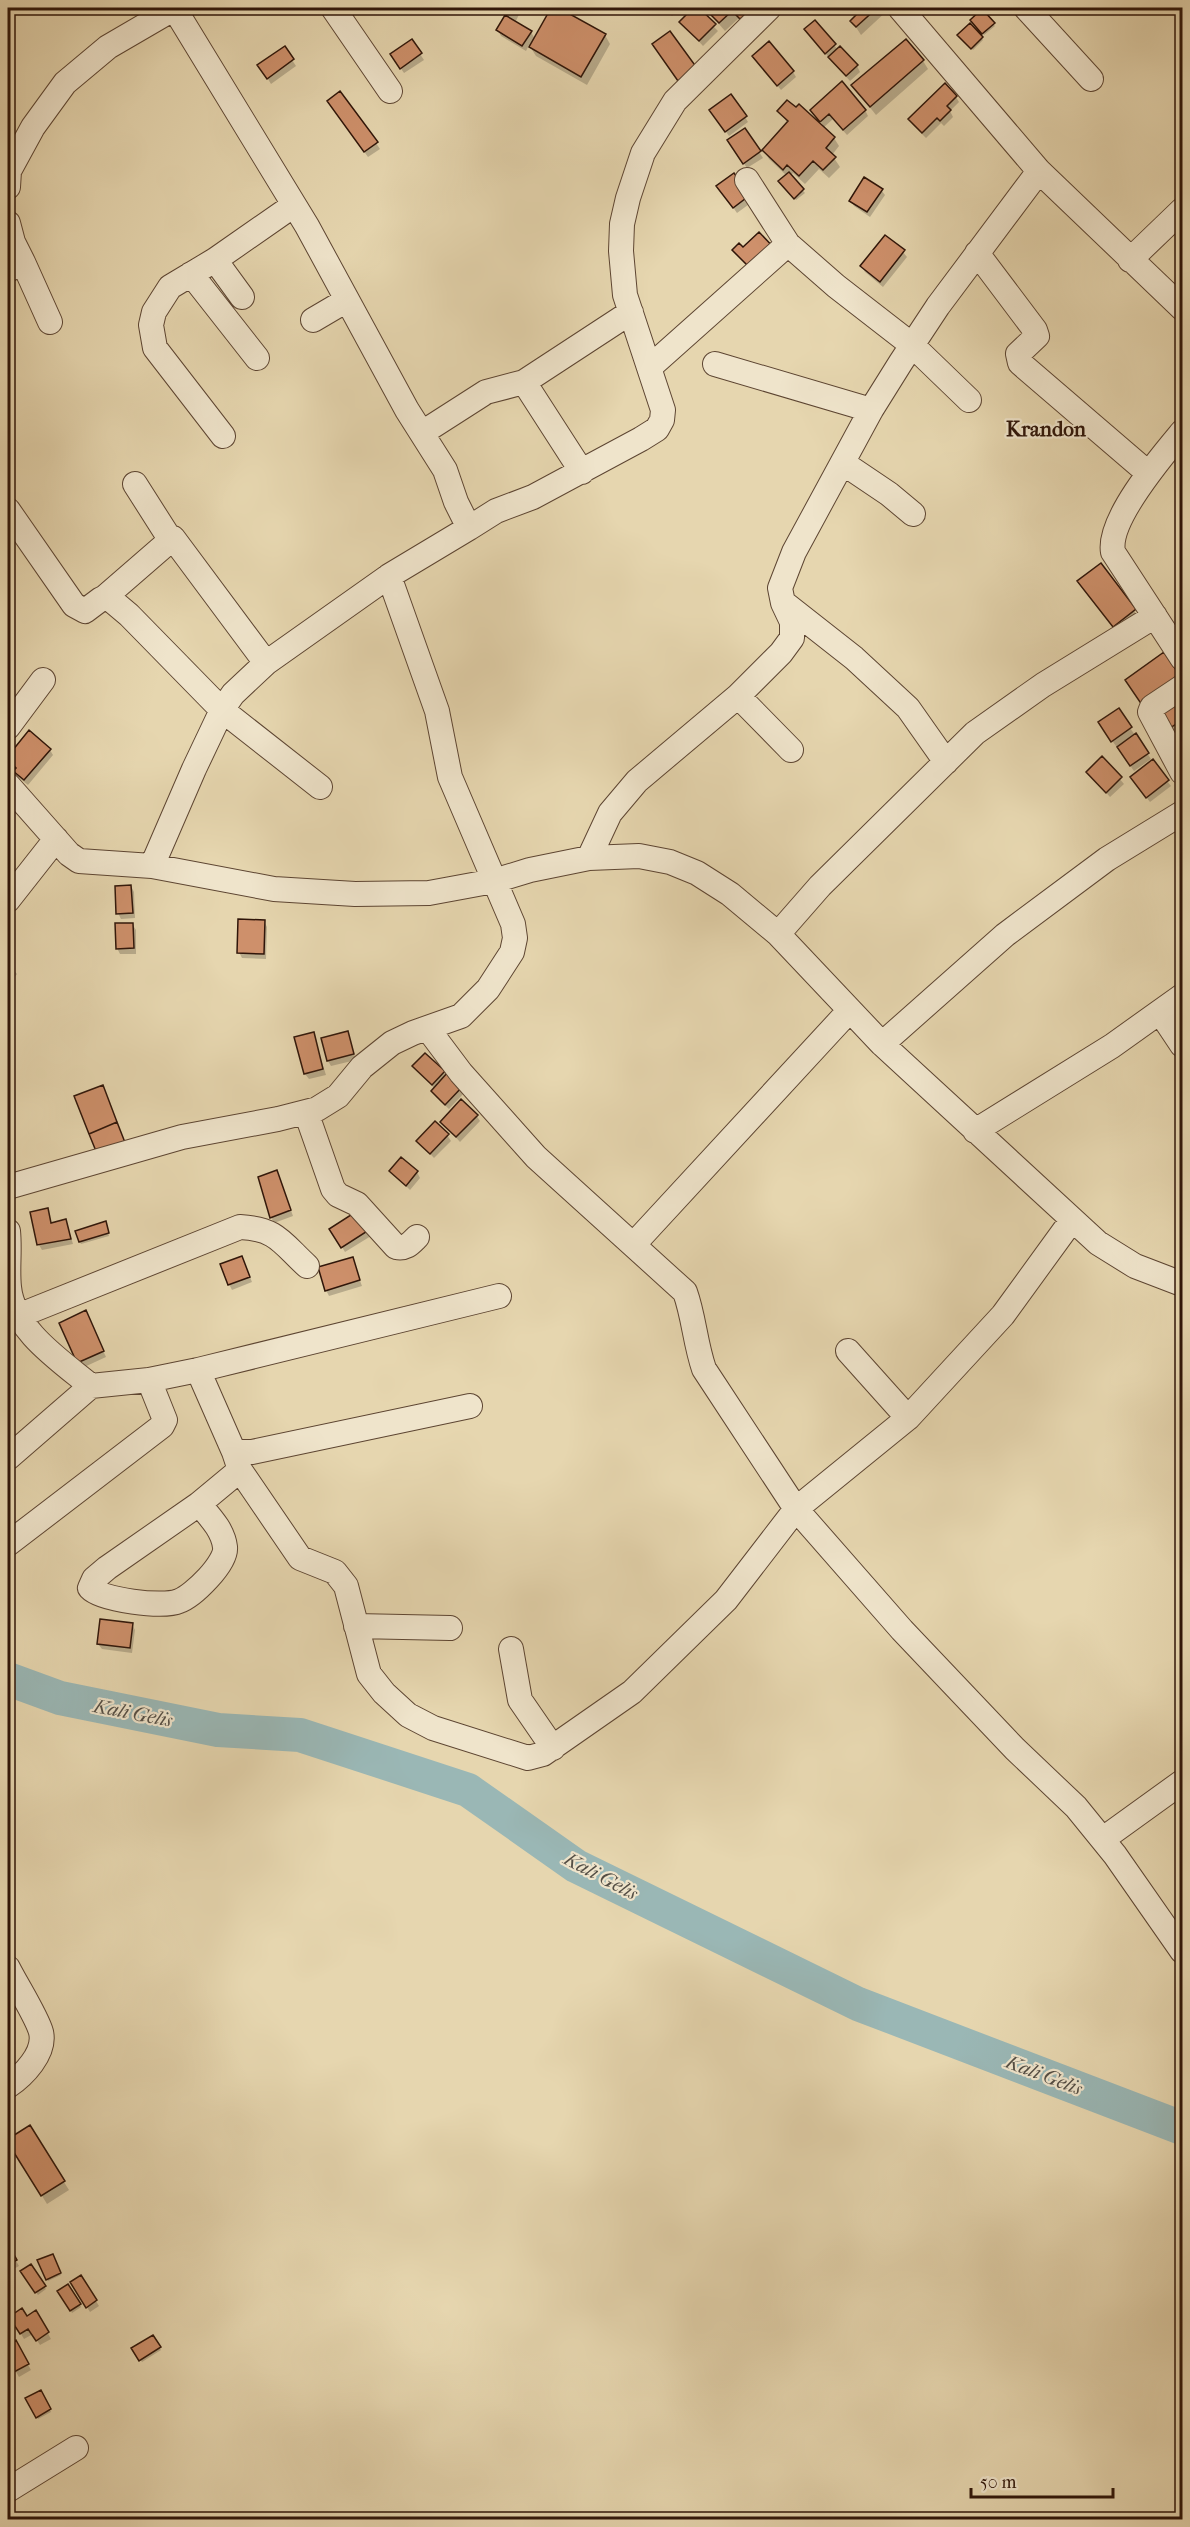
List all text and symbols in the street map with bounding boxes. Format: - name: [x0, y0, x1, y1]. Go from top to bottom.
- district label: Krandon: [1006, 417, 1087, 441]
- water label: Kali Gelis: [90, 1694, 175, 1732]
- water label: Kali Gelis: [559, 1846, 642, 1905]
- water label: Kali Gelis: [1001, 2049, 1086, 2100]
- scale bar: [971, 2461, 1114, 2499]
- text: 50 m: [980, 2472, 1017, 2493]

